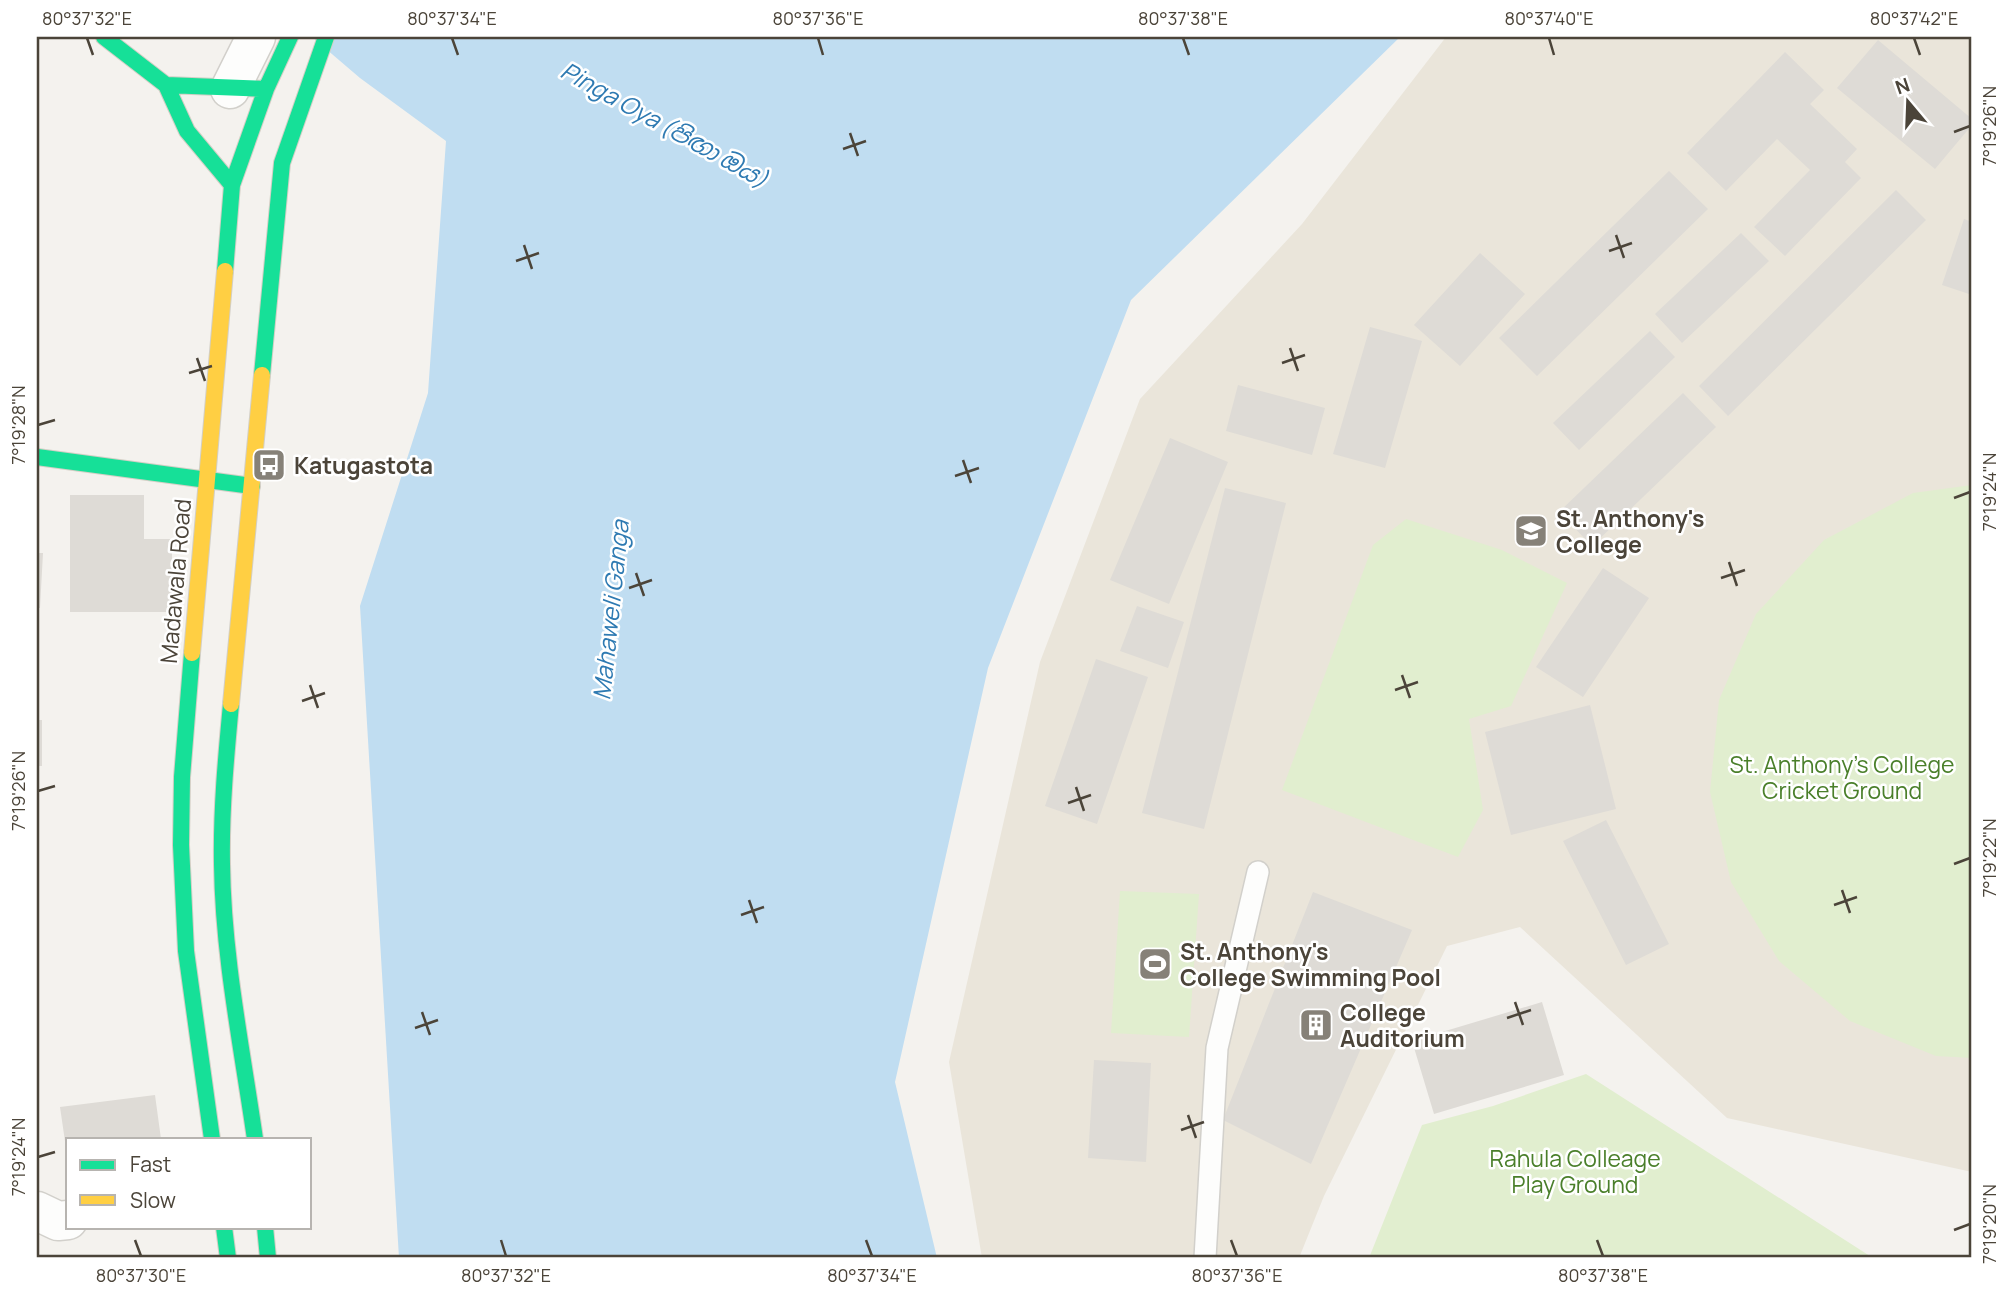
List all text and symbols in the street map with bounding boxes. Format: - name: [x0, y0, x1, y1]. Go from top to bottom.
- text: 80°37'32"E: [42, 6, 132, 30]
- text: 80°37'34"E: [407, 6, 497, 30]
- text: 80°37'36"E: [773, 6, 863, 30]
- text: 80°37'38"E: [1138, 6, 1228, 30]
- text: 80°37'40"E: [1504, 6, 1594, 30]
- text: 80°37'42"E: [1870, 6, 1958, 30]
- water label: Pinga Oya (පිඟා ඔය): [555, 53, 775, 195]
- north arrow: [1872, 66, 1942, 136]
- text: N: [1892, 71, 1913, 100]
- text: 7°19'26"N: [1977, 86, 2001, 166]
- text: 7°19'28"N: [6, 385, 30, 465]
- bus stop icon: Katugastota: [250, 446, 288, 484]
- place label: Katugastota: [294, 449, 433, 481]
- text: 7°19'24"N: [1977, 453, 2001, 531]
- street label: Madawala Road: [152, 497, 198, 665]
- place label: St. Anthony's College: [1556, 502, 1704, 560]
- school or university icon: St. Anthony's College: [1512, 512, 1550, 550]
- water label: Mahaweli Ganga: [584, 517, 636, 702]
- park label: St. Anthony's College Cricket Ground: [1729, 748, 1955, 806]
- text: 7°19'26"N: [6, 751, 30, 831]
- text: 7°19'22"N: [1977, 818, 2001, 898]
- place label: St. Anthony's College Swimming Pool: [1180, 935, 1441, 993]
- sports icon: St. Anthony's College Swimming Pool: [1136, 945, 1174, 983]
- place label: College Auditorium: [1340, 996, 1465, 1054]
- building icon: College Auditorium: [1297, 1006, 1335, 1044]
- text: 7°19'24"N: [6, 1118, 30, 1196]
- legend: [66, 1138, 312, 1228]
- park label: Rahula Colleage Play Ground: [1489, 1142, 1661, 1200]
- text: Fast: [130, 1150, 171, 1178]
- text: 7°19'20"N: [1977, 1184, 2001, 1264]
- text: Slow: [130, 1186, 176, 1214]
- text: 80°37'30"E: [96, 1263, 186, 1287]
- text: 80°37'32"E: [461, 1263, 551, 1287]
- text: 80°37'34"E: [827, 1263, 917, 1287]
- text: 80°37'36"E: [1192, 1263, 1282, 1287]
- text: 80°37'38"E: [1558, 1263, 1648, 1287]

